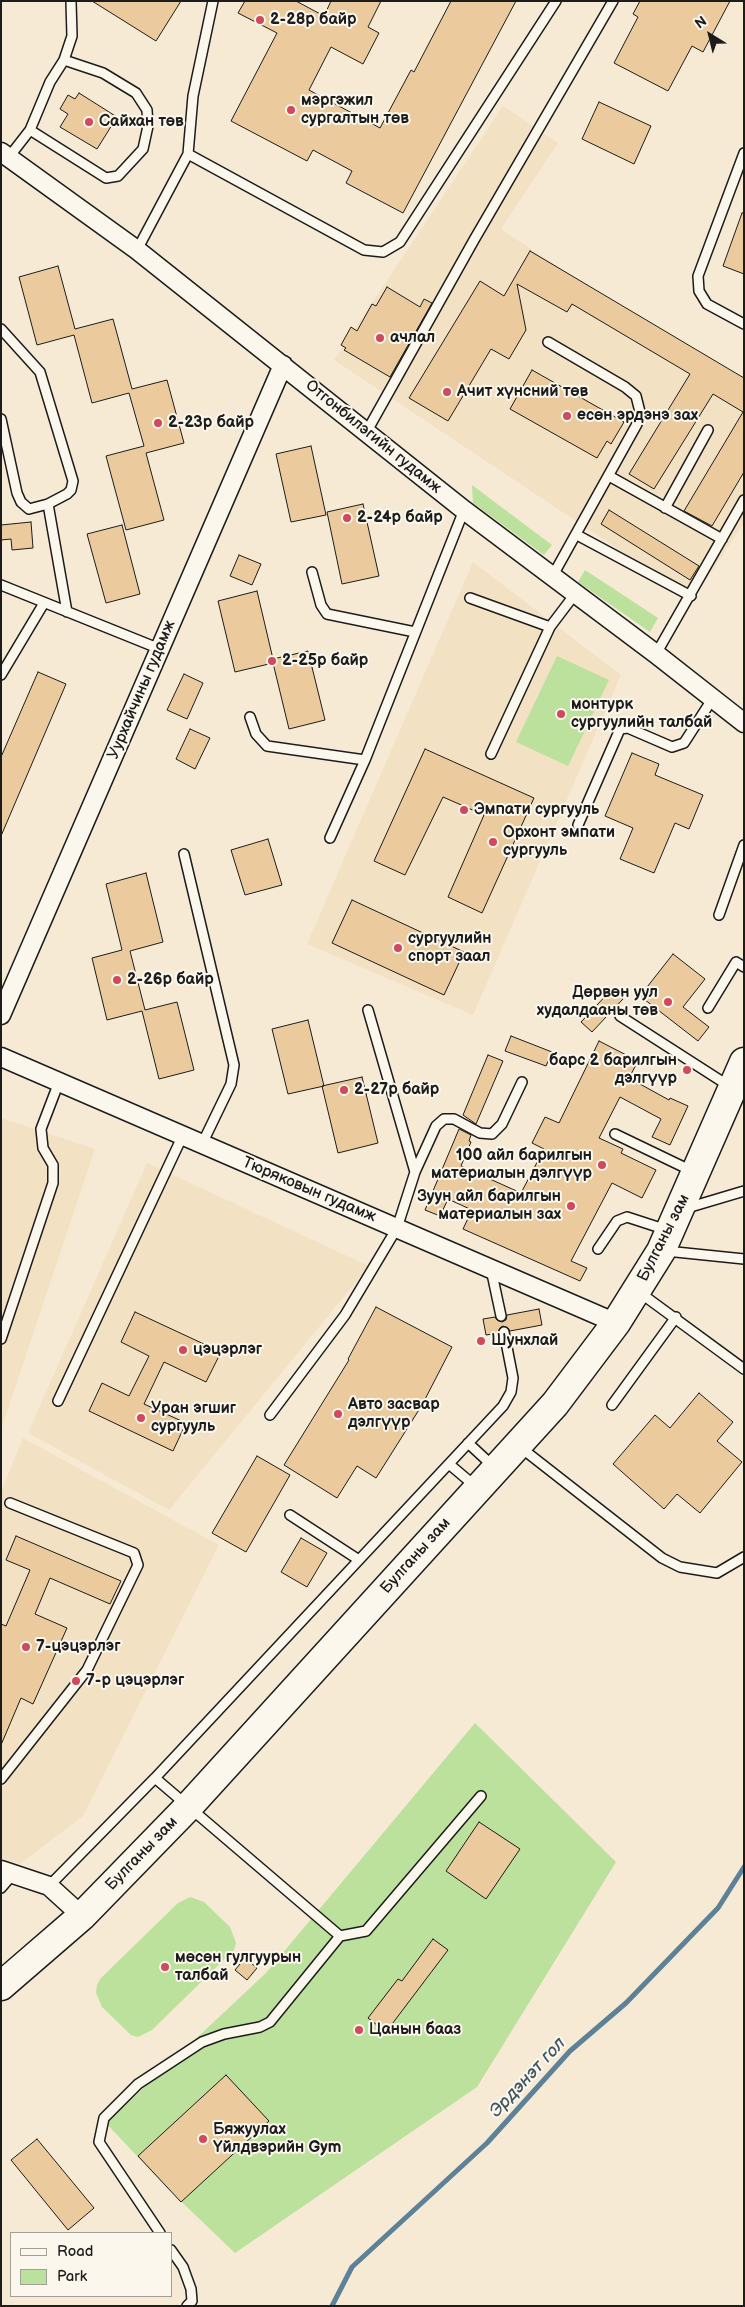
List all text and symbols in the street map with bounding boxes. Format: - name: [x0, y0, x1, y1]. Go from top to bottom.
- place label: 2-28р байр: [270, 10, 357, 30]
- north arrow: [685, 10, 735, 60]
- text: N: [692, 12, 710, 32]
- marker: 2-28р байр: [254, 14, 266, 26]
- place label: мэргэжил сургалтын төв: [301, 91, 409, 129]
- marker: мэргэжил сургалтын төв: [285, 104, 297, 116]
- place label: Сайхан төв: [99, 112, 184, 132]
- marker: Сайхан төв: [83, 116, 95, 128]
- place label: ачлал: [390, 328, 435, 348]
- marker: ачлал: [374, 332, 386, 344]
- street label: Отгонбилэгийн гудамж: [301, 376, 445, 498]
- place label: Ачит хүнсний төв: [457, 382, 588, 402]
- marker: Ачит хүнсний төв: [441, 386, 453, 398]
- place label: есөн эрдэнэ зах: [577, 406, 698, 426]
- marker: есөн эрдэнэ зах: [561, 410, 573, 422]
- place label: 2-23р байр: [168, 413, 254, 433]
- marker: 2-23р байр: [152, 417, 164, 429]
- place label: 2-24р байр: [357, 508, 443, 528]
- marker: 2-24р байр: [341, 512, 353, 524]
- street label: Уурхайчины гудамж: [104, 618, 180, 762]
- place label: 2-25р байр: [282, 651, 368, 671]
- marker: 2-25р байр: [266, 655, 278, 667]
- place label: монтурк сургуулийн талбай: [571, 695, 712, 733]
- marker: монтурк сургуулийн талбай: [555, 708, 567, 720]
- place label: Эмпати сургууль: [474, 800, 599, 820]
- marker: Эмпати сургууль: [458, 804, 470, 816]
- place label: Орхонт эмпати сургууль: [503, 823, 615, 861]
- marker: Орхонт эмпати сургууль: [487, 836, 499, 848]
- place label: сургуулийн спорт заал: [408, 929, 491, 967]
- marker: сургуулийн спорт заал: [392, 942, 404, 954]
- place label: 2-26р байр: [127, 970, 214, 990]
- marker: 2-26р байр: [111, 974, 123, 986]
- place label: Дөрвөн уул худалдааны төв: [537, 983, 658, 1021]
- marker: Дөрвөн уул худалдааны төв: [662, 996, 674, 1008]
- place label: барс 2 барилгын дэлгүүр: [549, 1051, 677, 1089]
- marker: барс 2 барилгын дэлгүүр: [681, 1064, 693, 1076]
- place label: 2-27р байр: [354, 1080, 439, 1100]
- marker: 2-27р байр: [338, 1084, 350, 1096]
- place label: 100 айл барилгын материалын дэлгүүр: [431, 1146, 592, 1184]
- street label: Тюряковын гудамж: [239, 1153, 379, 1227]
- marker: 100 айл барилгын материалын дэлгүүр: [596, 1159, 608, 1171]
- place label: Зуун айл барилгын материалын зах: [417, 1187, 561, 1225]
- street label: Булганы зам: [634, 1191, 694, 1285]
- marker: Зуун айл барилгын материалын зах: [565, 1200, 577, 1212]
- place label: Шунхлай: [491, 1331, 558, 1351]
- marker: Шунхлай: [475, 1335, 487, 1347]
- place label: цэцэрлэг: [193, 1340, 262, 1360]
- marker: цэцэрлэг: [177, 1344, 189, 1356]
- place label: Авто засвар дэлгүүр: [348, 1395, 440, 1433]
- place label: Уран эгшиг сургууль: [151, 1399, 236, 1437]
- marker: Авто засвар дэлгүүр: [332, 1408, 344, 1420]
- marker: Уран эгшиг сургууль: [135, 1412, 147, 1424]
- street label: Булганы зам: [377, 1514, 455, 1598]
- place label: 7-цэцэрлэг: [36, 1637, 120, 1657]
- marker: 7-цэцэрлэг: [20, 1641, 32, 1653]
- place label: 7-р цэцэрлэг: [86, 1671, 184, 1691]
- marker: 7-р цэцэрлэг: [70, 1675, 82, 1687]
- street label: Булганы зам: [102, 1813, 182, 1895]
- place label: мөсөн гулгуурын талбай: [175, 1948, 301, 1986]
- marker: мөсөн гулгуурын талбай: [159, 1961, 171, 1973]
- place label: Цанын бааз: [369, 2020, 461, 2040]
- marker: Цанын бааз: [353, 2024, 365, 2036]
- water label: Эрдэнэт гол: [485, 2033, 571, 2123]
- place label: Бяжуулах Үйлдвэрийн Gym: [213, 2120, 341, 2158]
- marker: Бяжуулах Үйлдвэрийн Gym: [197, 2133, 209, 2145]
- legend: [10, 2232, 172, 2297]
- text: Road: [57, 2242, 93, 2261]
- text: Park: [57, 2267, 87, 2286]

